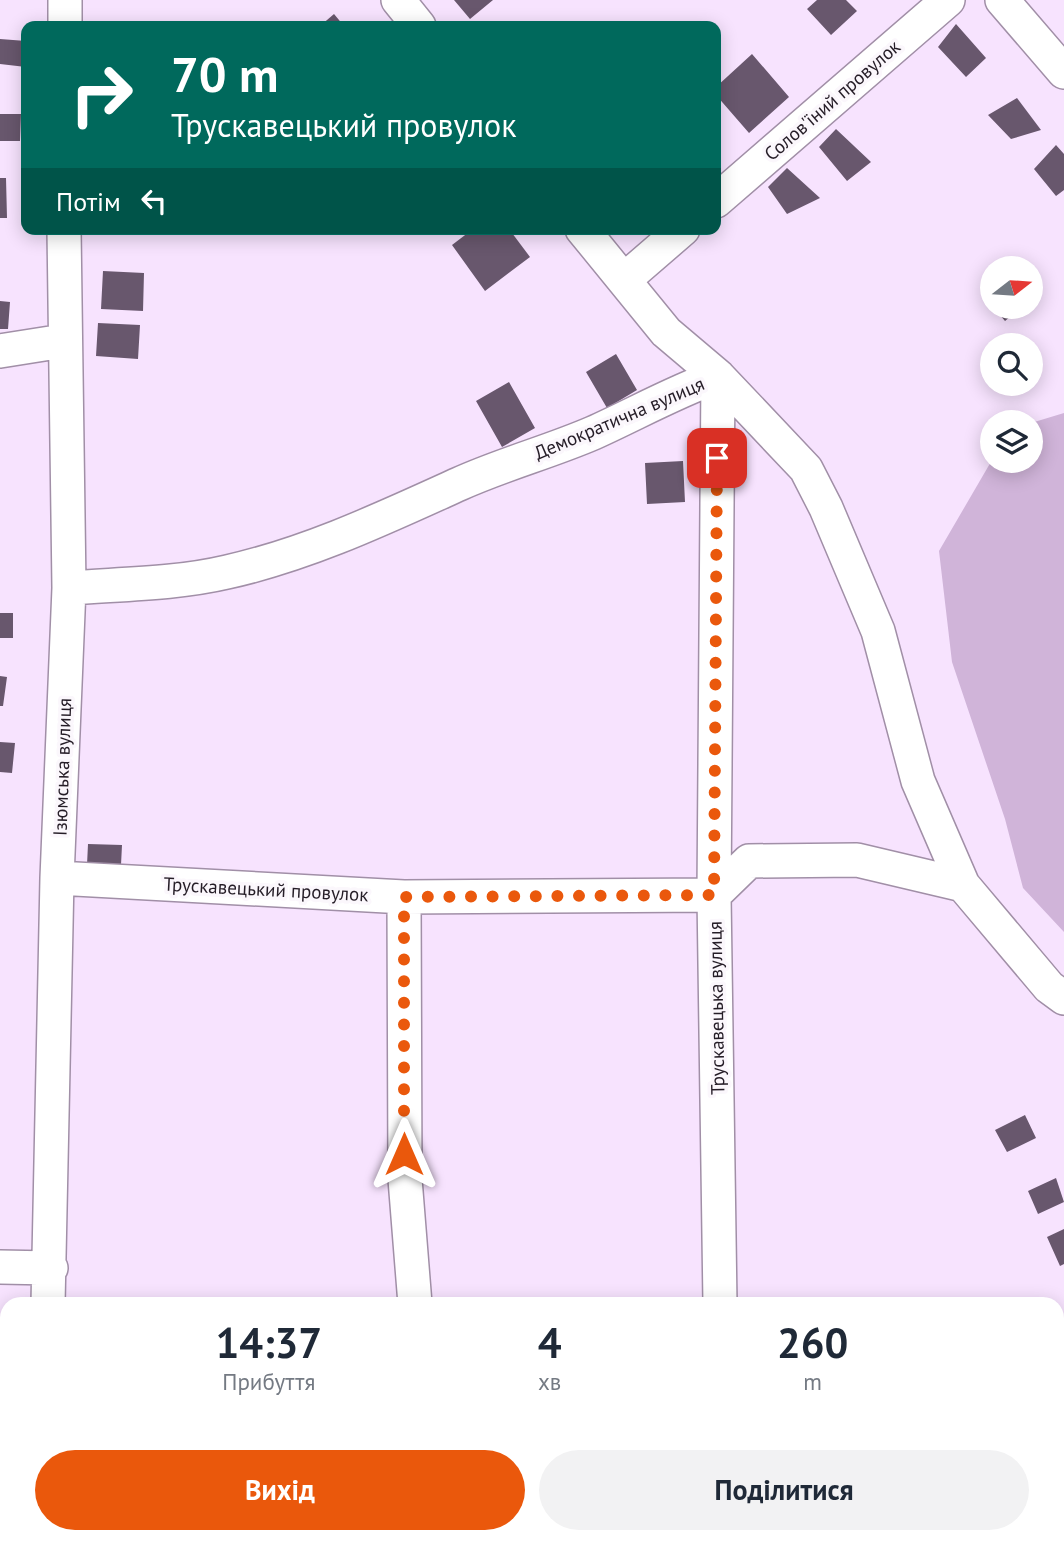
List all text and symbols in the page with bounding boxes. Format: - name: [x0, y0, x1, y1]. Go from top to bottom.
- street label: Солов'їний провулок: [759, 34, 905, 166]
- text: 70 m: [171, 42, 278, 106]
- icon: right: [56, 49, 147, 140]
- text: Трускавецький провулок: [171, 104, 516, 146]
- icon: left: [135, 182, 173, 220]
- text: Потім: [56, 185, 121, 218]
- north arrow: [980, 256, 1043, 318]
- map controls: [980, 256, 1043, 473]
- button: search: [980, 333, 1043, 396]
- street label: Демократична вулиця: [530, 371, 708, 465]
- button: layers: [980, 410, 1043, 473]
- pin: [687, 428, 747, 488]
- icon: arrive: [698, 439, 736, 477]
- street label: Ізюмська вулиця: [48, 698, 76, 836]
- street label: Трускавецький провулок: [163, 872, 369, 906]
- street label: Трускавецька вулиця: [702, 921, 730, 1095]
- position arrow: [367, 1117, 441, 1191]
- text: 14:37: [216, 1315, 322, 1370]
- text: 4: [538, 1315, 561, 1370]
- text: 260: [777, 1315, 848, 1370]
- text: Прибуття: [222, 1367, 315, 1396]
- text: хв: [538, 1367, 561, 1396]
- text: m: [803, 1367, 822, 1396]
- button: Вихід: [35, 1450, 525, 1530]
- button: Поділитися: [539, 1450, 1029, 1530]

